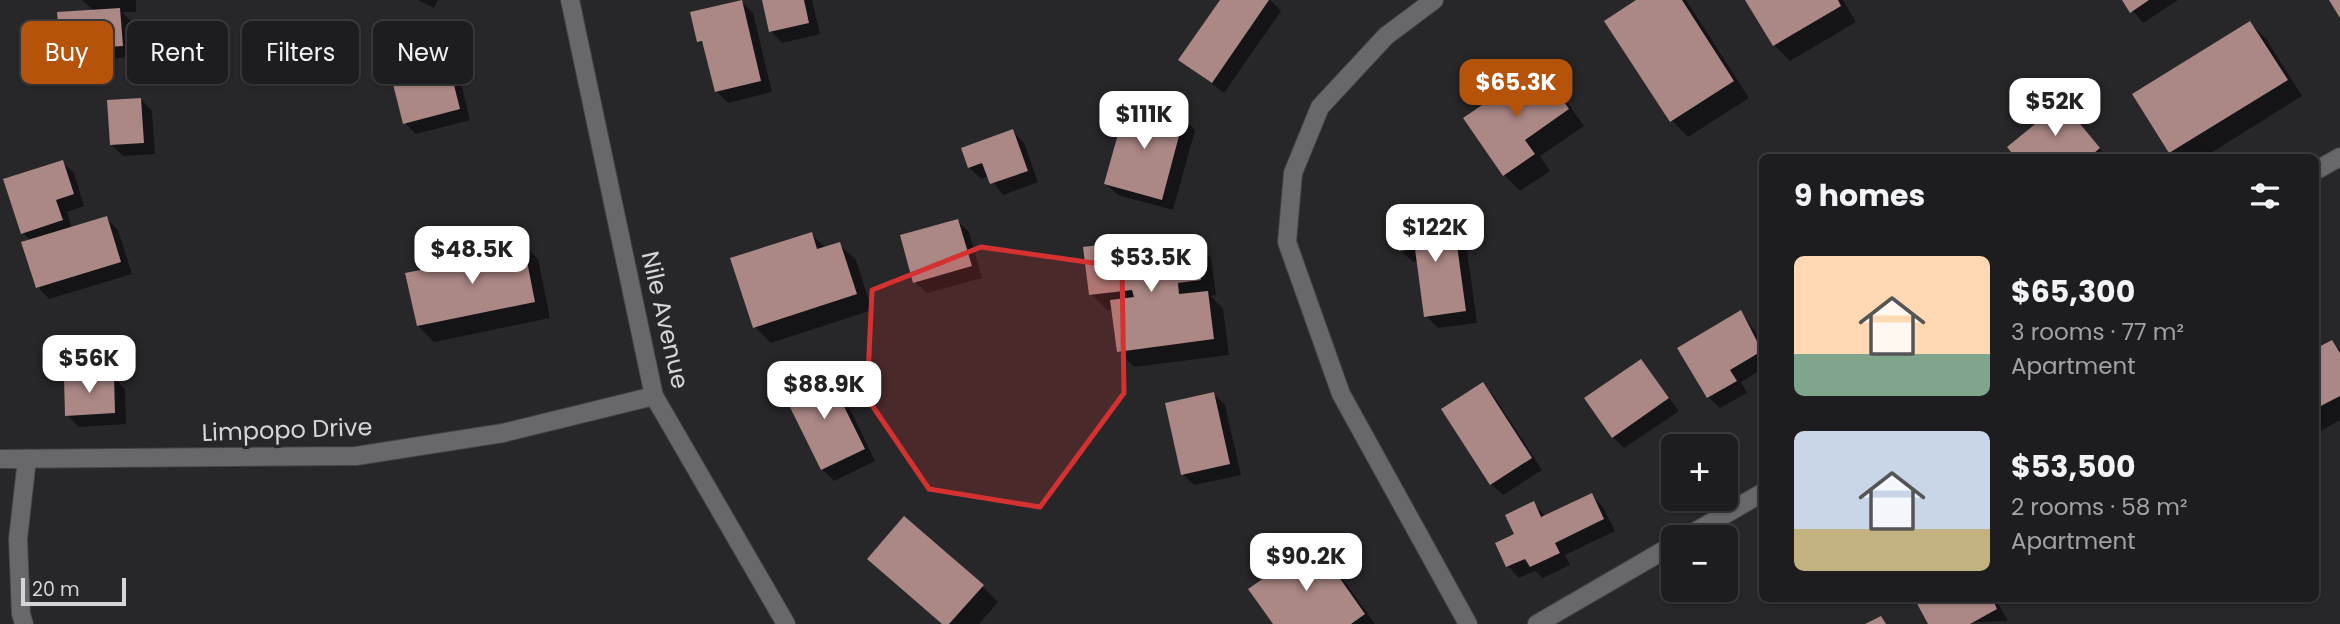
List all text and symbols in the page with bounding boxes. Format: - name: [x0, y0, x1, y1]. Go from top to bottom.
- chip: Buy: [21, 21, 113, 84]
- chip: Rent: [127, 21, 228, 84]
- chip: Filters: [242, 21, 359, 84]
- chip: New: [373, 21, 473, 84]
- pin: $65.3K: [1459, 60, 1573, 119]
- text: $65.3K: [1475, 66, 1557, 98]
- pin: $52K: [2014, 78, 2096, 138]
- text: $52K: [2025, 85, 2085, 117]
- pin: $111K: [1095, 92, 1193, 151]
- text: $111K: [1115, 98, 1173, 130]
- text: 9 homes: [1794, 174, 1925, 217]
- icon: filters: [2246, 177, 2284, 215]
- pin: $122K: [1386, 204, 1484, 264]
- text: $122K: [1402, 211, 1468, 243]
- pin: $48.5K: [415, 226, 529, 286]
- text: $48.5K: [430, 233, 514, 265]
- pin: $53.5K: [1094, 234, 1208, 294]
- text: $53.5K: [1110, 241, 1192, 273]
- street label: Nile Avenue: [634, 248, 697, 392]
- text: $65,300: [2011, 270, 2135, 313]
- icon: home: [1850, 284, 1934, 368]
- text: 3 rooms · 77 m²: [2011, 316, 2184, 348]
- pin: $56K: [48, 336, 130, 395]
- text: $56K: [59, 342, 119, 374]
- text: Apartment: [2011, 350, 2136, 382]
- pin: $88.9K: [767, 362, 881, 421]
- text: $88.9K: [783, 368, 865, 400]
- street label: Limpopo Drive: [201, 410, 373, 449]
- map controls: [1661, 434, 1738, 602]
- button: +: [1661, 434, 1738, 511]
- text: $53,500: [2011, 445, 2136, 488]
- icon: home: [1850, 459, 1934, 543]
- text: 2 rooms · 58 m²: [2011, 491, 2188, 523]
- button: −: [1661, 525, 1738, 602]
- text: Apartment: [2011, 525, 2136, 557]
- pin: $90.2K: [1249, 534, 1363, 593]
- text: $90.2K: [1266, 540, 1346, 572]
- scale bar: [21, 575, 126, 607]
- text: 20 m: [32, 576, 80, 603]

